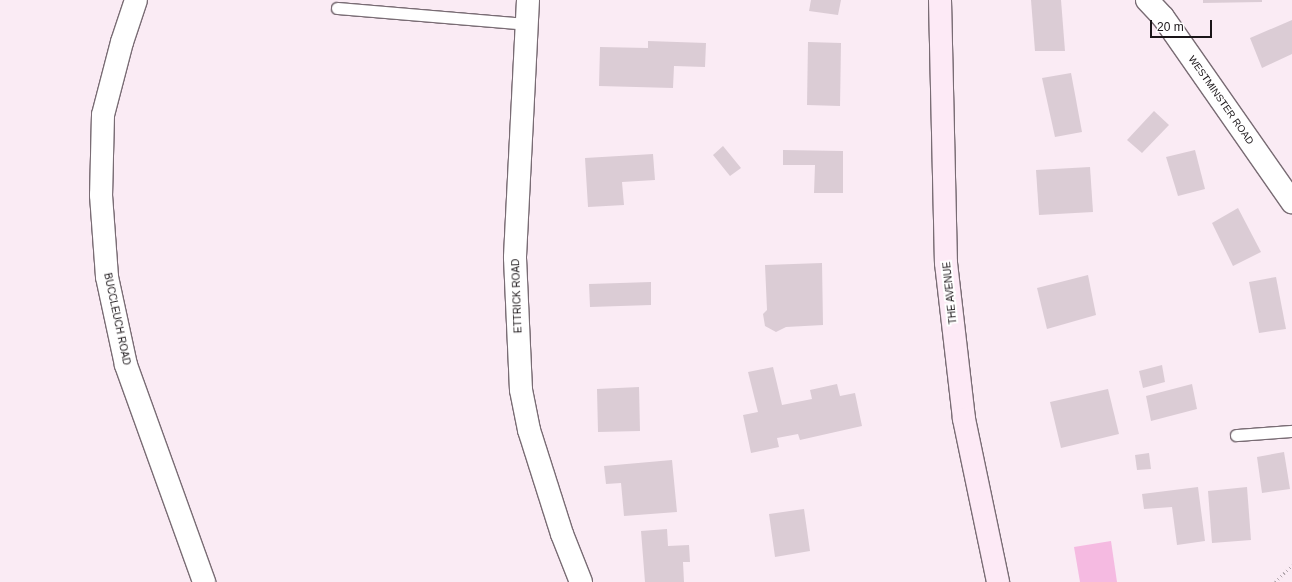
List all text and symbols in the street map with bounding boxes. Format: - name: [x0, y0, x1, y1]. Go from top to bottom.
- scale bar: [1152, 12, 1214, 38]
- text: 20 m: [1157, 20, 1184, 34]
- street label: WESTMINSTER ROAD: [1186, 53, 1256, 147]
- street label: ETTRICK ROAD: [510, 259, 524, 333]
- street label: THE AVENUE: [941, 261, 959, 325]
- street label: BUCCLEUCH ROAD: [101, 272, 133, 366]

